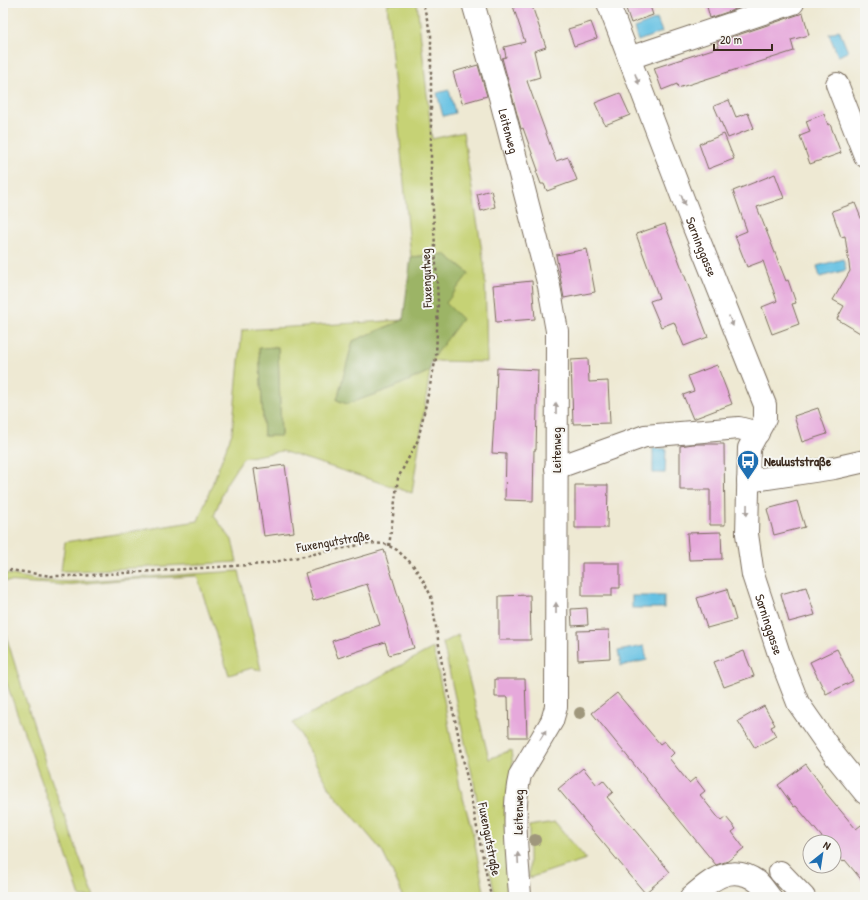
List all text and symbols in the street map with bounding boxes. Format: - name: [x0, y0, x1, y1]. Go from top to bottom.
- scale bar: [714, 26, 772, 52]
- text: 20 m: [720, 31, 742, 48]
- one-way arrow: [634, 73, 640, 85]
- street label: Leitenweg: [494, 107, 523, 156]
- one-way arrow: [681, 195, 687, 207]
- street label: Sarninggasse: [682, 214, 722, 279]
- street label: Fuxengutweg: [416, 248, 436, 309]
- one-way arrow: [728, 315, 735, 327]
- one-way arrow: [553, 401, 559, 414]
- street label: Leitenweg: [547, 427, 565, 473]
- bus stop icon: Neuluststraße: [735, 448, 761, 481]
- place label: Neuluststraße: [764, 452, 832, 471]
- one-way arrow: [744, 504, 751, 516]
- street label: Fuxengutstraße: [294, 526, 371, 556]
- street label: Sarninggasse: [751, 592, 788, 657]
- one-way arrow: [553, 602, 560, 614]
- one-way arrow: [540, 729, 547, 741]
- street label: Leitenweg: [509, 789, 527, 835]
- street label: Fuxengutstraße: [474, 800, 506, 877]
- north arrow: [802, 834, 842, 874]
- text: N: [821, 838, 833, 853]
- one-way arrow: [515, 851, 521, 864]

